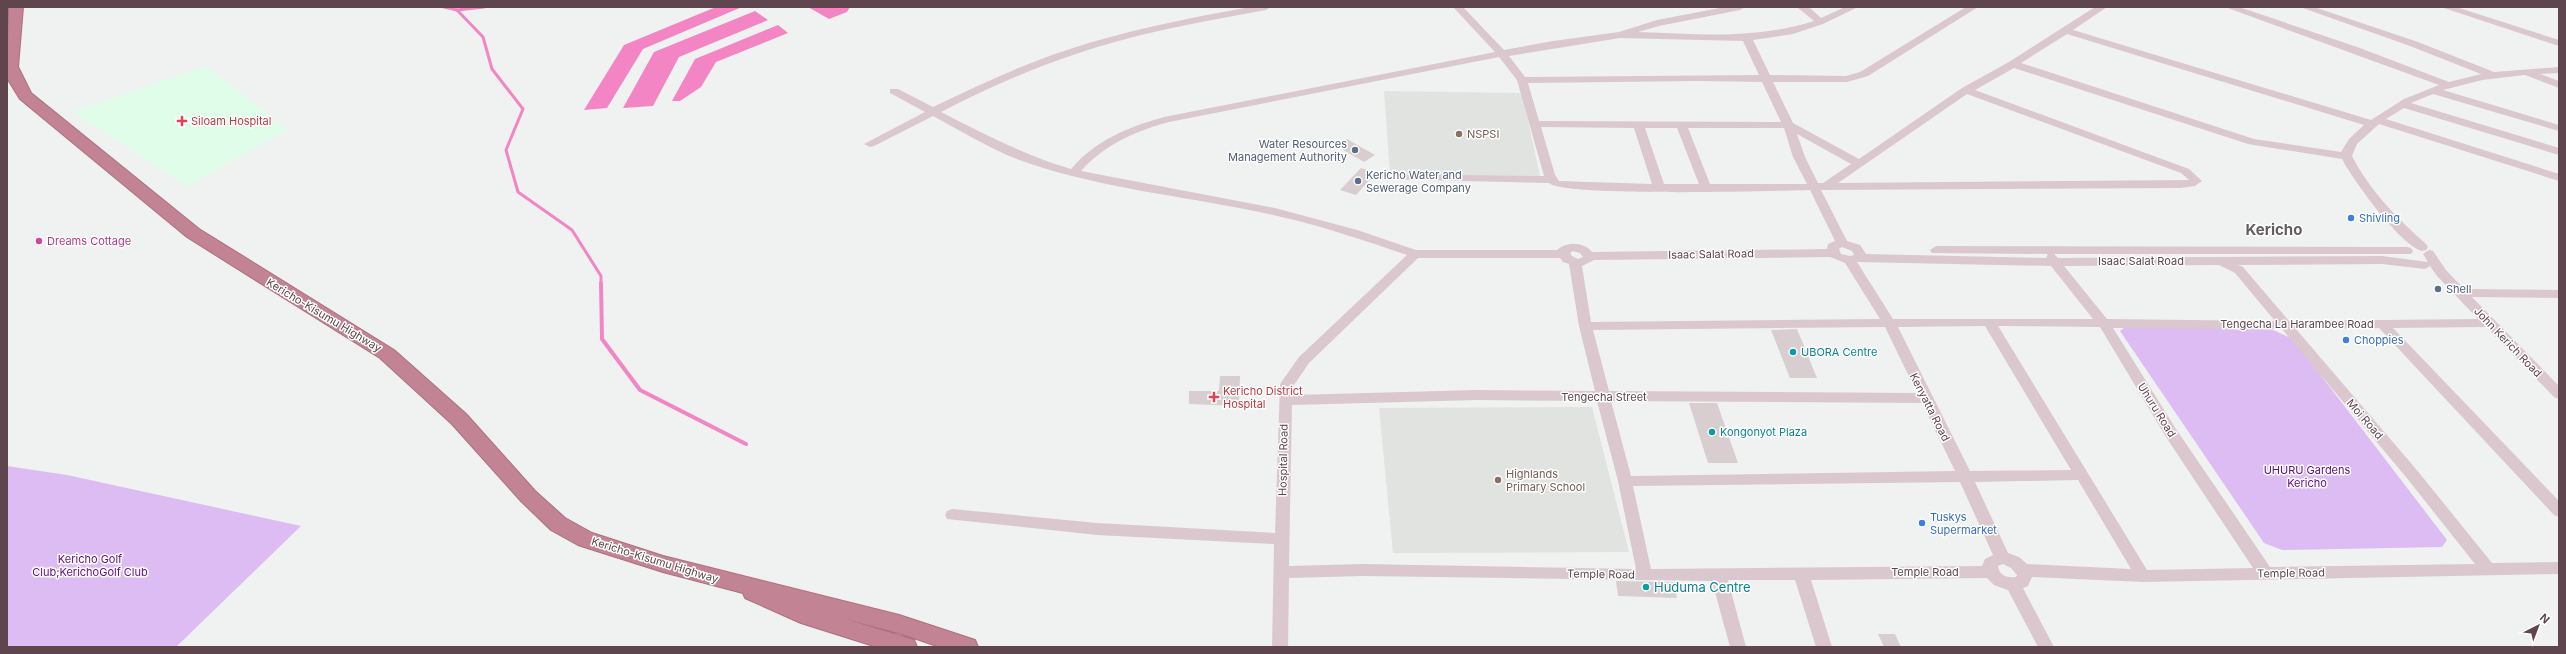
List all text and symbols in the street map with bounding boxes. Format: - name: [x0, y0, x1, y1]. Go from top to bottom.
- place label: Siloam Hospital: [191, 114, 271, 128]
- marker: Siloam Hospital: [176, 115, 188, 127]
- place label: NSPSI: [1467, 127, 1499, 141]
- marker: NSPSI: [1454, 129, 1464, 139]
- place label: Water Resources Management Authority: [1228, 137, 1347, 164]
- marker: Water Resources Management Authority: [1350, 145, 1360, 155]
- place label: Kericho Water and Sewerage Company: [1366, 168, 1471, 195]
- marker: Kericho Water and Sewerage Company: [1353, 176, 1363, 186]
- place label: Shivling: [2359, 211, 2400, 225]
- marker: Shivling: [2346, 213, 2356, 223]
- district label: Kericho: [2246, 220, 2302, 239]
- place label: Dreams Cottage: [47, 234, 131, 248]
- marker: Dreams Cottage: [34, 236, 44, 246]
- street label: Isaac Salat Road: [1668, 246, 1754, 262]
- street label: Isaac Salat Road: [2098, 254, 2184, 268]
- street label: Kericho-Kisumu Highway: [264, 275, 384, 355]
- place label: Shell: [2446, 282, 2471, 296]
- marker: Shell: [2433, 284, 2443, 294]
- street label: John Kerich Road: [2471, 304, 2545, 380]
- street label: Tengecha La Harambee Road: [2220, 317, 2374, 331]
- place label: Choppies: [2354, 333, 2404, 347]
- marker: Choppies: [2341, 335, 2351, 345]
- place label: UBORA Centre: [1801, 345, 1877, 359]
- marker: UBORA Centre: [1788, 347, 1798, 357]
- street label: Kenyatta Road: [1907, 370, 1953, 444]
- street label: Uhuru Road: [2135, 380, 2179, 440]
- place label: Kericho District Hospital: [1223, 384, 1303, 411]
- street label: Tengecha Street: [1561, 390, 1647, 404]
- marker: Kericho District Hospital: [1208, 391, 1220, 403]
- street label: Moi Road: [2344, 396, 2386, 442]
- street label: Hospital Road: [1275, 424, 1291, 496]
- place label: Kongonyot Plaza: [1720, 425, 1807, 439]
- marker: Kongonyot Plaza: [1707, 427, 1717, 437]
- park label: UHURU Gardens Kericho: [2264, 463, 2351, 490]
- place label: Highlands Primary School: [1506, 467, 1585, 494]
- marker: Highlands Primary School: [1493, 475, 1503, 485]
- place label: Tuskys Supermarket: [1930, 510, 1997, 537]
- marker: Tuskys Supermarket: [1917, 518, 1927, 528]
- street label: Kericho-Kisumu Highway: [590, 534, 720, 586]
- park label: Kericho Golf Club;KerichoGolf Club: [32, 552, 148, 579]
- street label: Temple Road: [1891, 565, 1959, 579]
- street label: Temple Road: [2257, 565, 2325, 581]
- street label: Temple Road: [1567, 566, 1635, 582]
- place label: Huduma Centre: [1654, 579, 1751, 595]
- marker: Huduma Centre: [1641, 582, 1651, 592]
- north arrow: [2518, 606, 2558, 646]
- text: N: [2537, 611, 2552, 627]

